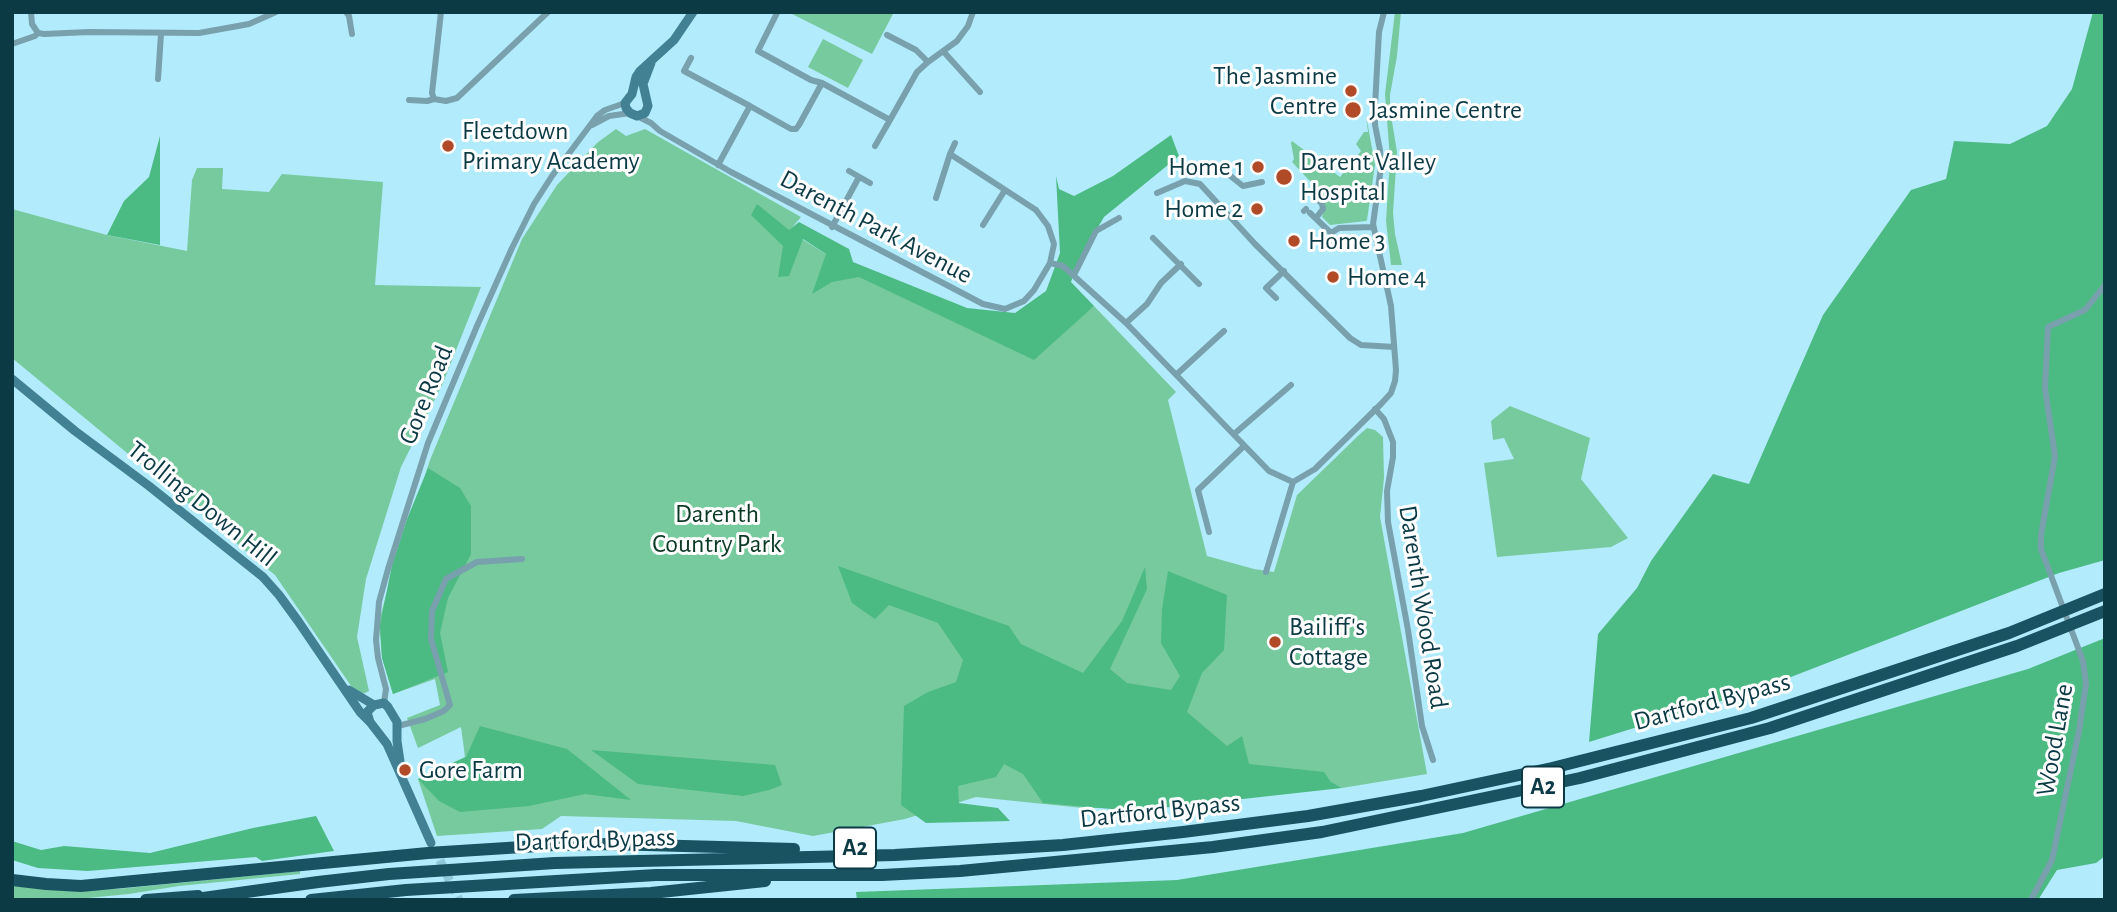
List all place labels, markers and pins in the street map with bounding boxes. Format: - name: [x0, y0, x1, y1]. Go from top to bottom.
- place label: The Jasmine Centre: [1213, 60, 1337, 122]
- marker: The Jasmine Centre: [1343, 83, 1359, 99]
- place label: Jasmine Centre: [1369, 94, 1522, 126]
- marker: Jasmine Centre: [1343, 100, 1363, 120]
- place label: Fleetdown Primary Academy: [462, 115, 640, 176]
- marker: Fleetdown Primary Academy: [440, 138, 456, 154]
- place label: Darent Valley Hospital: [1300, 146, 1436, 208]
- place label: Home 1: [1168, 151, 1244, 183]
- marker: Home 1: [1250, 159, 1266, 175]
- marker: Darent Valley Hospital: [1274, 167, 1294, 187]
- place label: Home 2: [1164, 193, 1243, 225]
- marker: Home 2: [1249, 201, 1265, 217]
- place label: Home 3: [1308, 225, 1386, 257]
- marker: Home 3: [1286, 233, 1302, 249]
- place label: Home 4: [1347, 261, 1426, 293]
- marker: Home 4: [1325, 269, 1341, 285]
- place label: Bailiff's Cottage: [1289, 611, 1368, 672]
- marker: Bailiff's Cottage: [1267, 634, 1283, 650]
- place label: Gore Farm: [419, 754, 523, 786]
- marker: Gore Farm: [397, 762, 413, 778]

